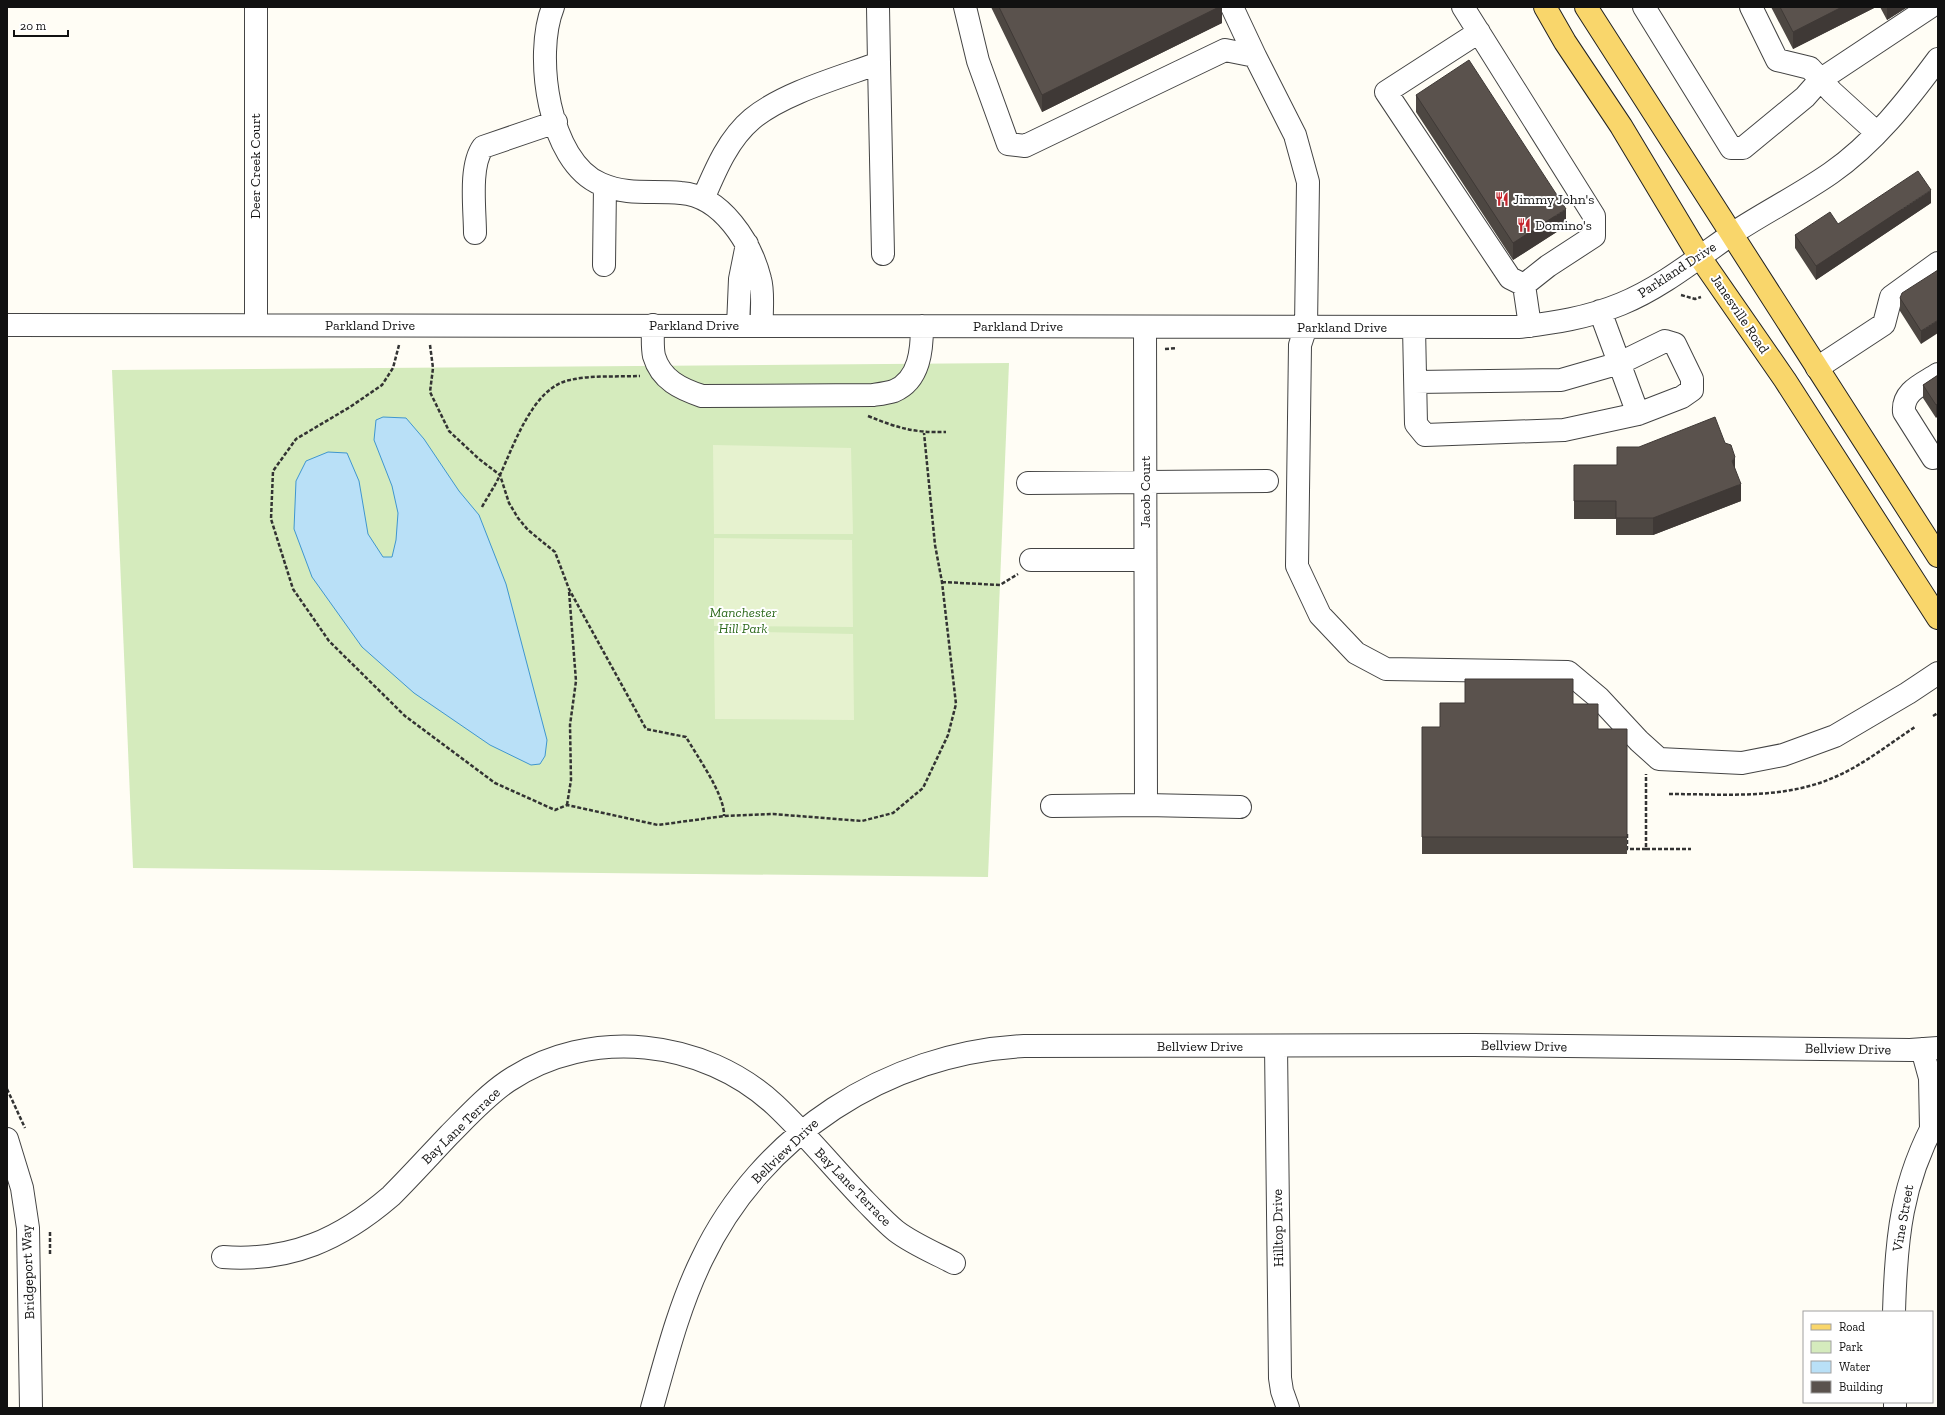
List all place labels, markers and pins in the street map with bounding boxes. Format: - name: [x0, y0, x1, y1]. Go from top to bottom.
- restaurant icon: Jimmy John's: [1494, 191, 1510, 207]
- place label: Jimmy John's: [1513, 191, 1594, 208]
- restaurant icon: Domino's: [1516, 217, 1532, 233]
- place label: Domino's: [1535, 217, 1592, 234]

